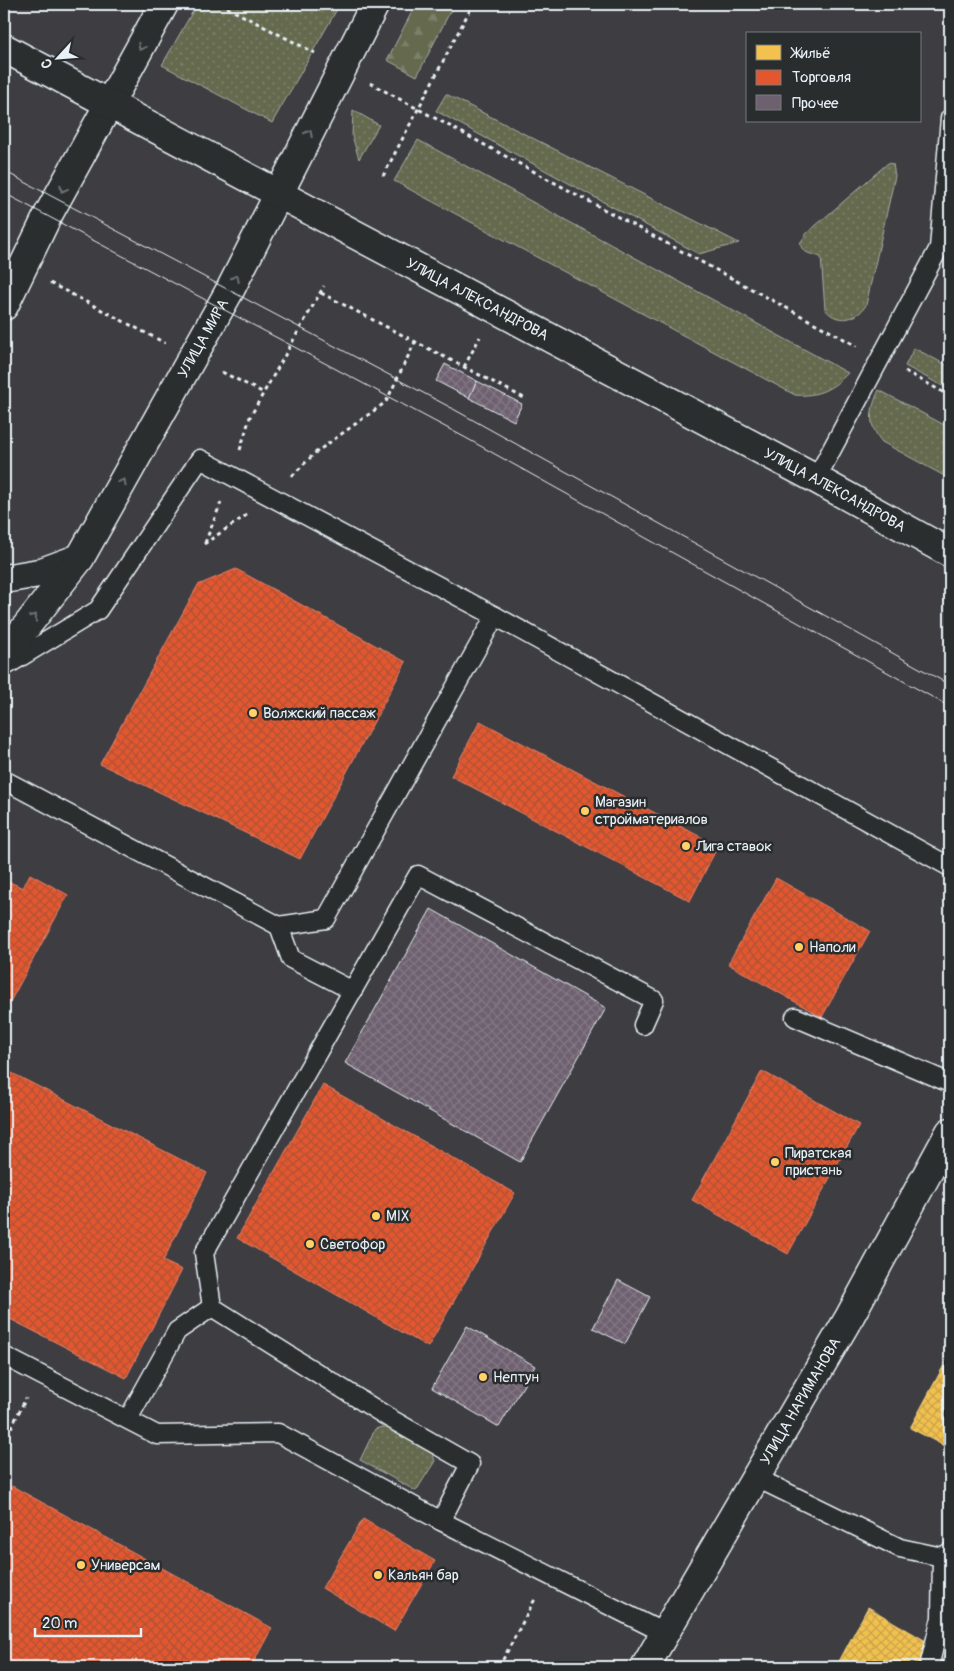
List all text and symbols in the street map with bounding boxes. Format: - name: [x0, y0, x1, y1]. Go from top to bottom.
- north arrow: [32, 32, 82, 82]
- legend: [746, 32, 922, 122]
- one-way arrow: [137, 41, 147, 50]
- text: Жильё: [790, 44, 831, 63]
- text: С: [37, 56, 56, 71]
- text: Торговля: [792, 68, 851, 87]
- text: Прочее: [792, 94, 839, 113]
- one-way arrow: [303, 129, 313, 138]
- one-way arrow: [59, 184, 69, 193]
- street label: УЛИЦА АЛЕКСАНДРОВА: [403, 254, 552, 345]
- one-way arrow: [230, 274, 240, 283]
- street label: УЛИЦА МИРА: [173, 295, 233, 381]
- street label: УЛИЦА АЛЕКСАНДРОВА: [761, 444, 909, 536]
- one-way arrow: [117, 478, 127, 487]
- one-way arrow: [28, 613, 37, 623]
- place label: Волжский пассаж: [263, 704, 376, 723]
- marker: Волжский пассаж: [247, 707, 259, 719]
- place label: Магазин стройматериалов: [595, 793, 708, 829]
- marker: Магазин стройматериалов: [579, 805, 591, 817]
- place label: Лига ставок: [695, 837, 772, 856]
- marker: Лига ставок: [680, 840, 692, 852]
- place label: Наполи: [809, 938, 856, 957]
- marker: Наполи: [793, 941, 805, 953]
- place label: Пиратская пристань: [785, 1144, 852, 1180]
- marker: Пиратская пристань: [769, 1156, 781, 1168]
- place label: MIX: [386, 1207, 410, 1226]
- marker: MIX: [370, 1210, 382, 1222]
- place label: Светофор: [320, 1235, 385, 1254]
- marker: Светофор: [304, 1238, 316, 1250]
- street label: УЛИЦА НАРИМАНОВА: [756, 1334, 845, 1468]
- place label: Нептун: [493, 1368, 539, 1387]
- marker: Нептун: [477, 1371, 489, 1383]
- place label: Универсам: [91, 1556, 161, 1575]
- marker: Универсам: [75, 1559, 87, 1571]
- place label: Кальян бар: [388, 1566, 459, 1585]
- marker: Кальян бар: [372, 1569, 384, 1581]
- scale bar: [35, 1606, 141, 1638]
- text: 20 m: [42, 1614, 77, 1633]

